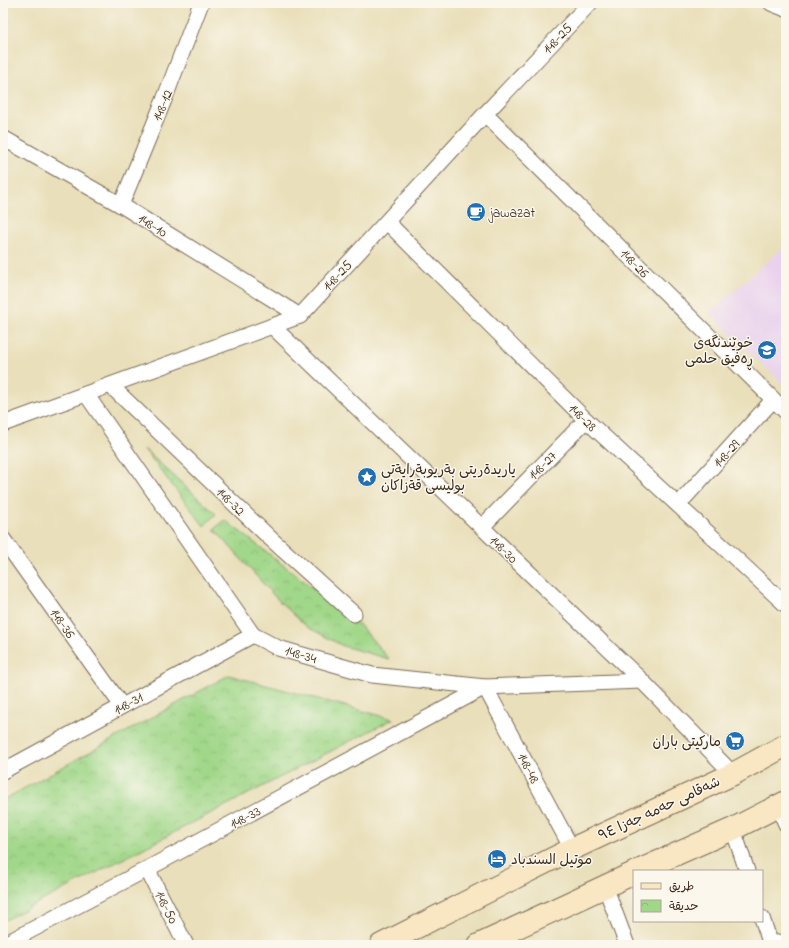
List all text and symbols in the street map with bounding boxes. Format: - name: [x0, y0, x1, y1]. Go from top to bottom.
- street label: 148-25: [538, 19, 578, 59]
- street label: 148-12: [148, 87, 179, 124]
- cafe icon: jawazat: [465, 201, 487, 223]
- place label: jawazat: [488, 203, 536, 224]
- street label: 148-10: [133, 209, 171, 243]
- street label: 148-26: [615, 245, 653, 283]
- street label: 148-25: [318, 256, 358, 296]
- place label: خوێندنگەی ڕەفیق حلمی: [685, 333, 753, 371]
- school or university icon: خوێندنگەی ڕەفیق حلمی: [756, 339, 778, 361]
- street label: 148-28: [563, 399, 601, 437]
- street label: 148-29: [709, 435, 746, 473]
- street label: 148-27: [524, 447, 562, 485]
- place label: ياريدةريتى بةريوبةرايةتى بوليسى قةزاكان: [381, 460, 516, 497]
- place icon: ياريدةريتى بةريوبةرايةتى بوليسى قةزاكان: [356, 466, 378, 488]
- street label: 148-32: [211, 483, 249, 521]
- street label: 148-30: [484, 531, 522, 569]
- street label: 148-36: [44, 604, 80, 643]
- street label: 148-34: [282, 641, 319, 670]
- street label: 148-31: [110, 687, 148, 721]
- supermarket icon: ماركيتى باران: [724, 730, 746, 752]
- place label: ماركيتى باران: [652, 732, 721, 753]
- street label: 148-48: [511, 750, 544, 788]
- street label: شەقامی حەمە جەزا ٩٤: [595, 772, 724, 847]
- street label: 148-33: [227, 801, 265, 835]
- hotel icon: موتيل السندباد: [486, 848, 508, 870]
- place label: موتيل السندباد: [511, 850, 592, 871]
- legend: [633, 870, 763, 922]
- text: طريق: [669, 878, 694, 896]
- street label: 148-50: [148, 887, 183, 928]
- text: حديقة: [669, 898, 698, 916]

